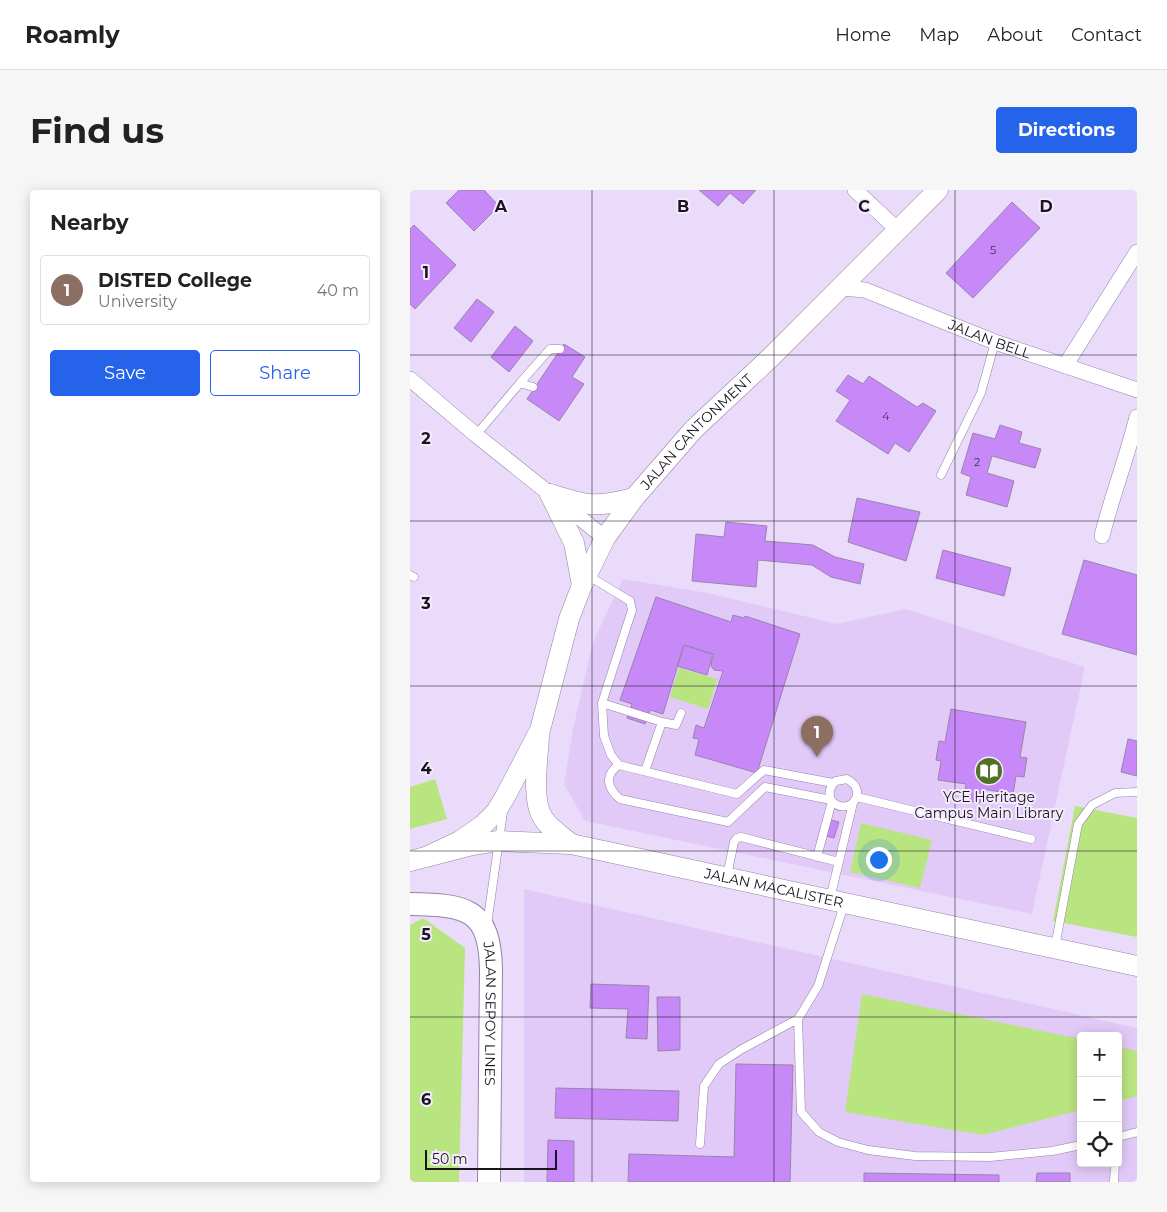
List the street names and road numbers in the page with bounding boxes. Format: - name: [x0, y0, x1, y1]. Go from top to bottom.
- street label: JALAN BELL: [945, 315, 1034, 363]
- street label: JALAN CANTONMENT: [636, 370, 757, 494]
- street label: JALAN MACALISTER: [702, 864, 845, 911]
- street label: JALAN SEPOY LINES: [479, 939, 500, 1086]

